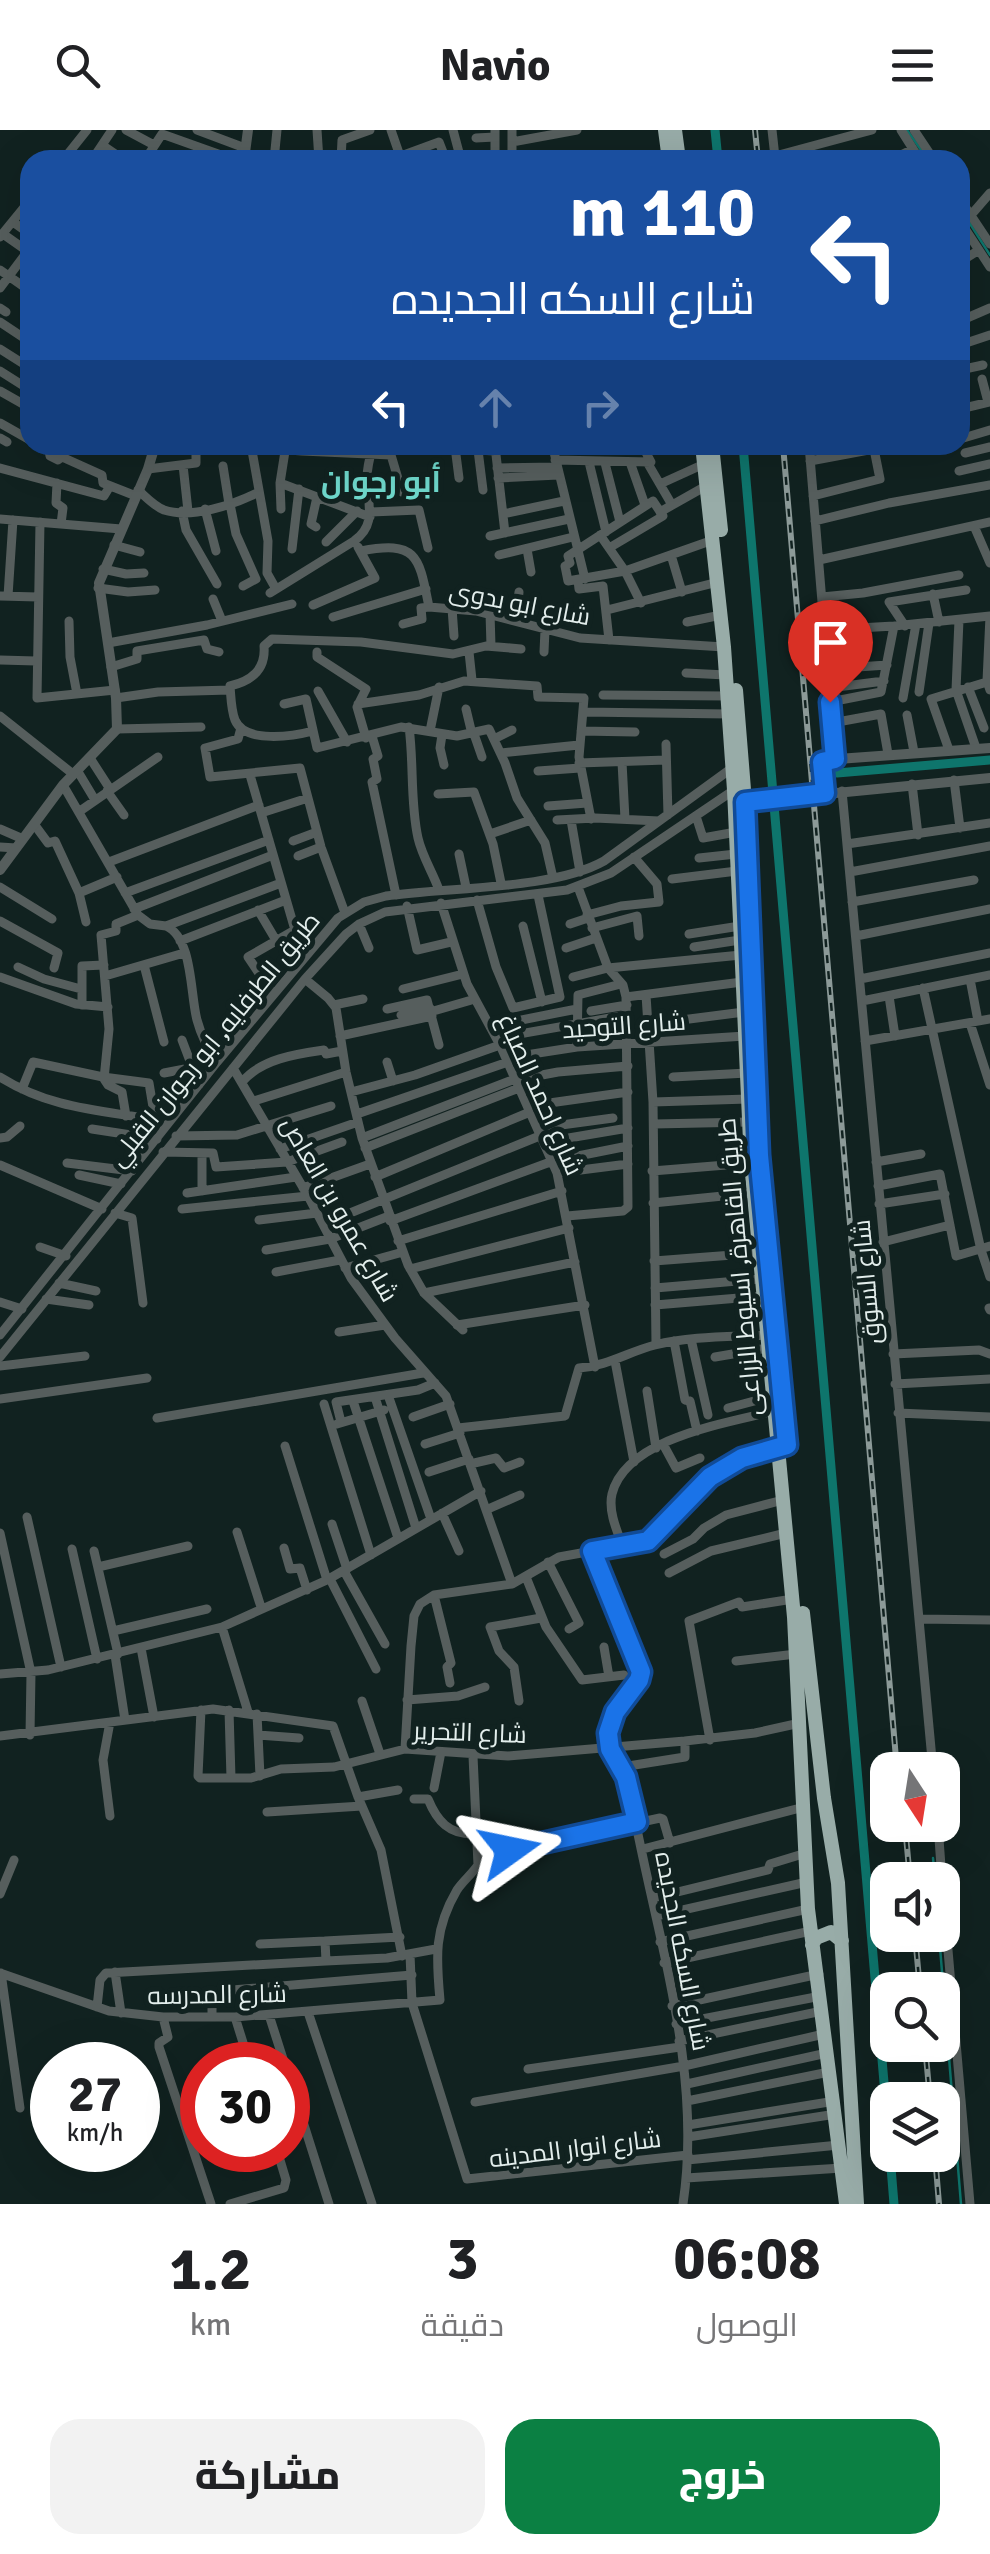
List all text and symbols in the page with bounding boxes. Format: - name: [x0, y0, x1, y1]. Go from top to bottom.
- icon: search: [50, 38, 105, 93]
- text: Navio: [439, 38, 551, 93]
- icon: menu: [885, 38, 940, 93]
- text: 110 m: [570, 169, 755, 255]
- icon: left: [790, 190, 920, 320]
- text: شارع السكه الجديده: [391, 272, 755, 327]
- icon: left: [363, 380, 418, 435]
- icon: ahead: [468, 380, 523, 435]
- icon: right: [573, 380, 628, 435]
- district label: أبو رجوان: [321, 462, 441, 501]
- street label: شارع ابو بدوى: [446, 575, 593, 633]
- pin: [788, 600, 873, 703]
- icon: arrive: [803, 615, 858, 670]
- street label: طريق الطرفايه, ابو رجوان القبلي: [102, 906, 330, 1175]
- street label: شارع التوحيد: [561, 1006, 687, 1046]
- street label: شارع احمد الصباغ: [490, 1009, 590, 1180]
- street label: شارع عمرو بن العاص: [273, 1111, 405, 1308]
- street label: طريق القاهرة, اسيوط الزراعى: [711, 1117, 768, 1417]
- street label: شارع السوق: [846, 1218, 888, 1346]
- street label: شارع التحرير: [411, 1715, 527, 1751]
- north arrow: [870, 1752, 960, 1842]
- map controls: [870, 1752, 960, 2172]
- position arrow: [458, 1798, 562, 1902]
- street label: شارع السكه الجديده: [647, 1849, 717, 2053]
- button: sound: [870, 1862, 960, 1952]
- button: search: [870, 1972, 960, 2062]
- street label: شارع المدرسه: [147, 1978, 287, 2012]
- speed limit sign: 30: [180, 2042, 310, 2172]
- text: 27: [68, 2064, 122, 2126]
- button: layers: [870, 2082, 960, 2172]
- text: km/h: [67, 2117, 123, 2148]
- street label: شارع انوار المدينه: [487, 2123, 663, 2175]
- text: 3: [446, 2222, 479, 2296]
- text: 06:08: [673, 2222, 821, 2296]
- text: 1.2: [169, 2233, 251, 2307]
- text: km: [190, 2305, 231, 2344]
- text: دقيقة: [421, 2306, 504, 2345]
- text: الوصول: [696, 2306, 798, 2345]
- button: مشاركة: [50, 2419, 485, 2534]
- button: خروج: [505, 2419, 940, 2534]

